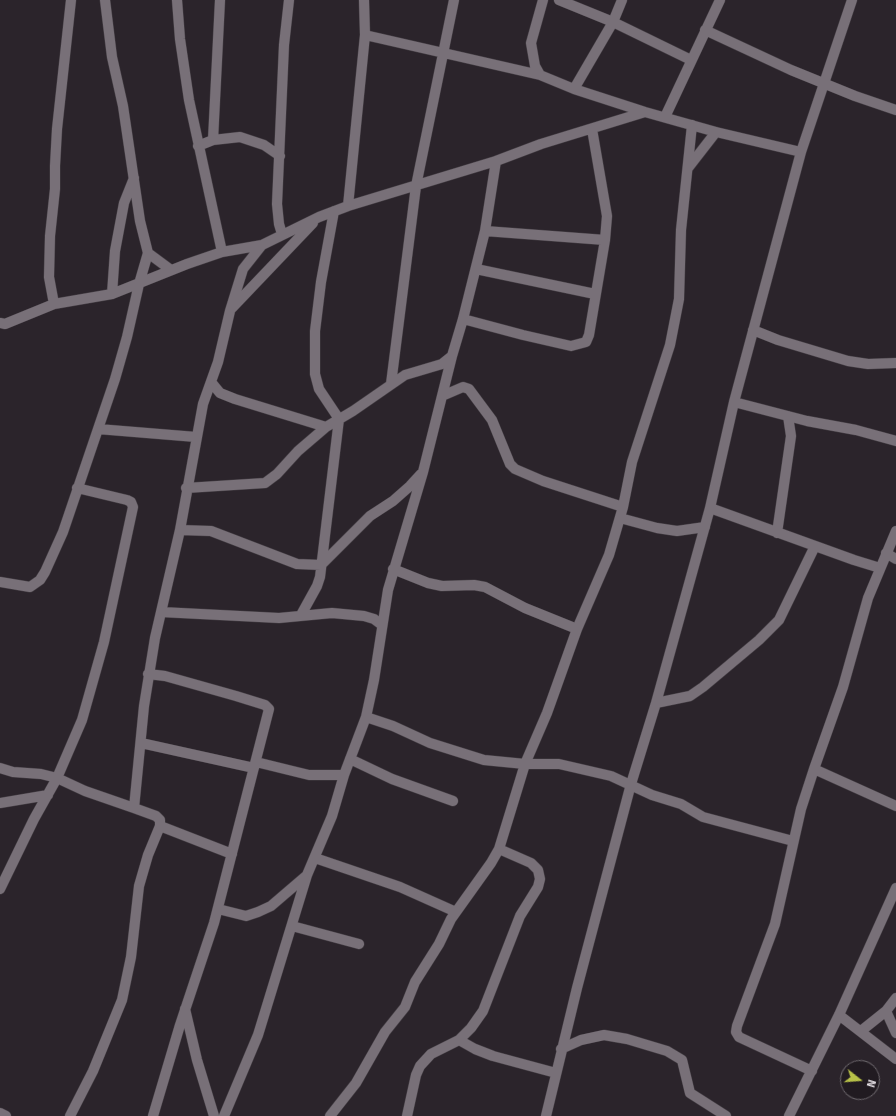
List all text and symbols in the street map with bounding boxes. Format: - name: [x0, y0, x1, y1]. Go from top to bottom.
- north arrow: [840, 1060, 880, 1100]
- text: N: [864, 1078, 878, 1089]

